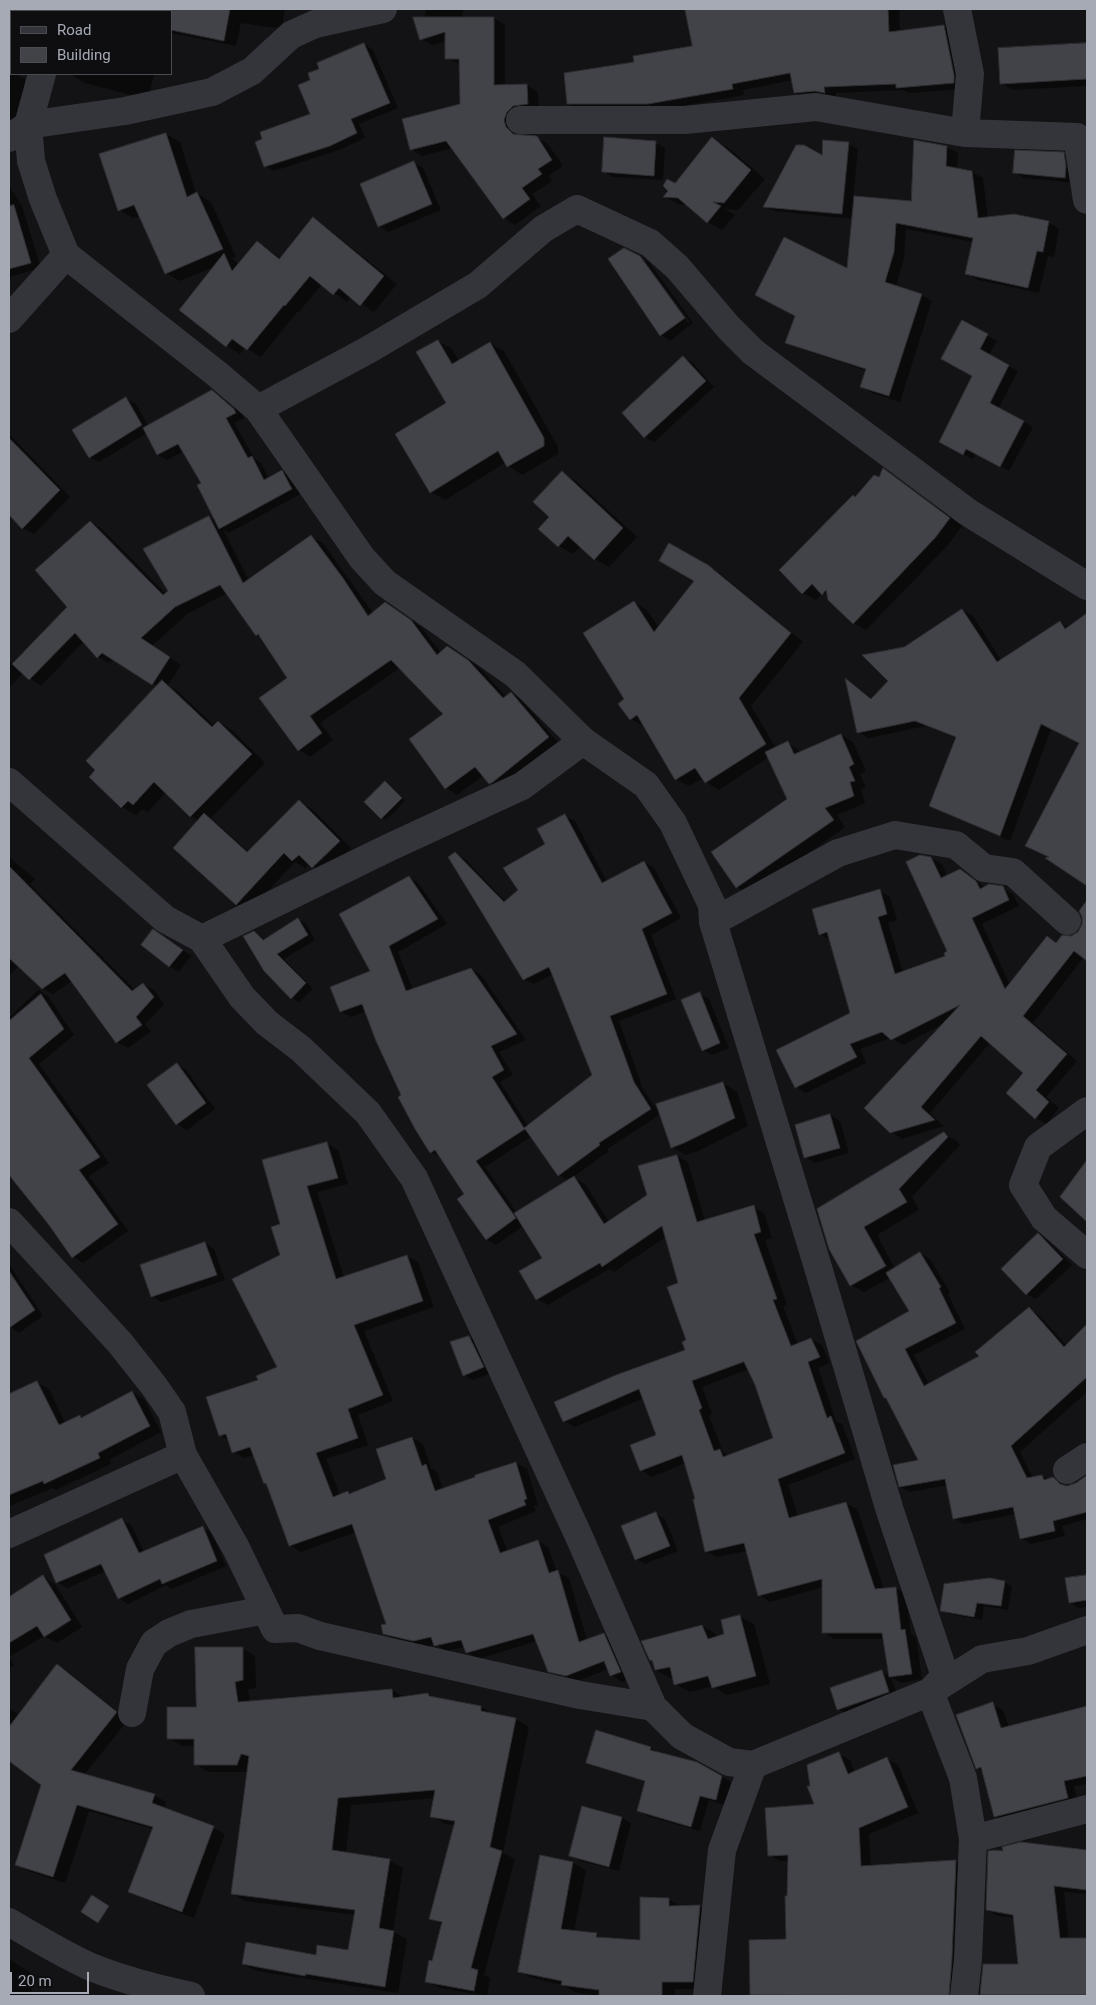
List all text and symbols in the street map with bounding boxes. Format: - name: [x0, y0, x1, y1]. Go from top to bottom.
- legend: [10, 10, 172, 75]
- text: Road: [57, 21, 91, 39]
- text: Building: [57, 46, 111, 64]
- scale bar: [12, 1962, 91, 1994]
- text: 20 m: [18, 1972, 52, 1990]

